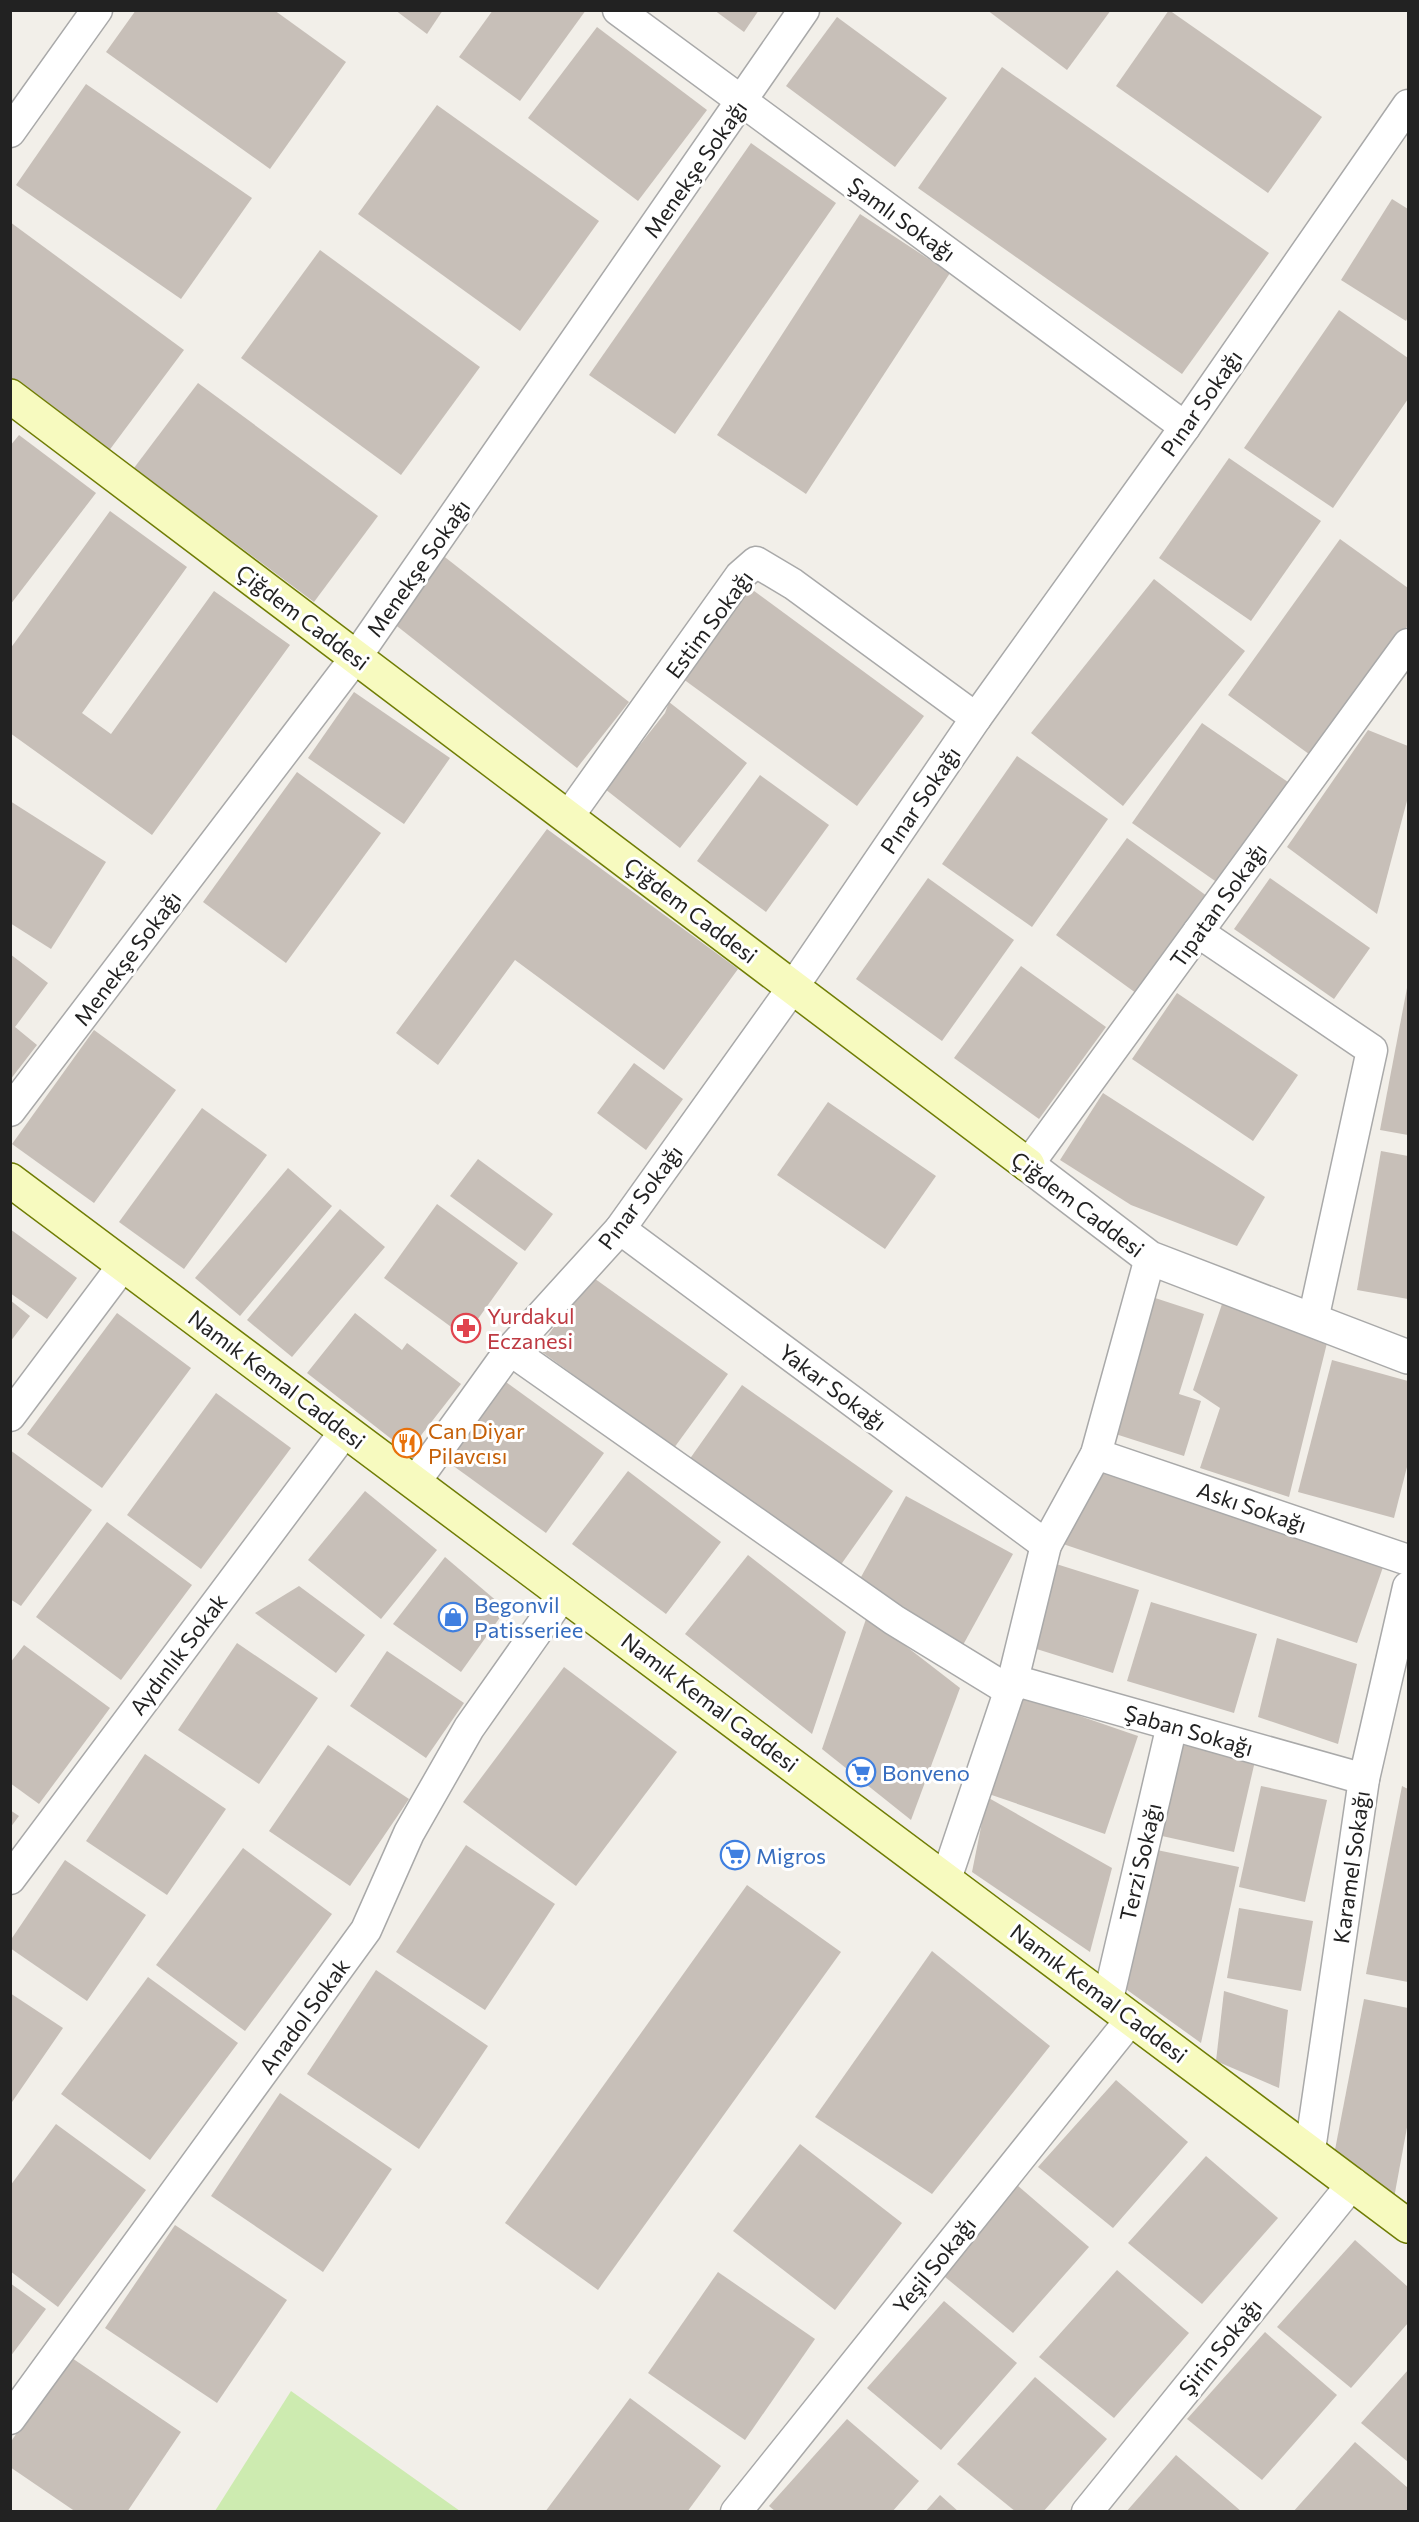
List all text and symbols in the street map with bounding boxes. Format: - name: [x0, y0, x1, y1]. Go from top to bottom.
- street label: Menekşe Sokağı: [638, 95, 752, 243]
- street label: Şamlı Sokağı: [843, 171, 961, 267]
- street label: Pınar Sokağı: [1154, 345, 1248, 461]
- street label: Menekşe Sokağı: [361, 494, 475, 642]
- street label: Çiğdem Caddesi: [231, 558, 375, 676]
- street label: Estim Sokağı: [660, 565, 758, 683]
- street label: Pınar Sokağı: [874, 741, 966, 859]
- street label: Tıpatan Sokağı: [1164, 838, 1272, 972]
- street label: Çiğdem Caddesi: [619, 851, 763, 969]
- street label: Menekşe Sokağı: [68, 885, 186, 1031]
- street label: Pınar Sokağı: [592, 1140, 688, 1254]
- street label: Çiğdem Caddesi: [1006, 1145, 1150, 1263]
- place label: Yurdakul Eczanesi: [487, 1302, 575, 1354]
- street label: Namık Kemal Caddesi: [183, 1304, 371, 1454]
- pharmacy icon: Yurdakul Eczanesi: [450, 1312, 482, 1344]
- street label: Yakar Sokağı: [774, 1338, 892, 1436]
- place label: Can Diyar Pilavcısı: [428, 1417, 525, 1469]
- restaurant icon: Can Diyar Pilavcısı: [391, 1427, 423, 1459]
- street label: Askı Sokağı: [1194, 1476, 1310, 1538]
- street label: Aydınlık Sokak: [124, 1588, 233, 1720]
- place label: Begonvil Patisseriee: [474, 1591, 583, 1643]
- shop icon: Begonvil Patisseriee: [437, 1601, 469, 1633]
- street label: Namık Kemal Caddesi: [616, 1627, 804, 1777]
- street label: Şaban Sokağı: [1121, 1699, 1257, 1761]
- supermarket icon: Bonveno: [845, 1756, 877, 1788]
- place label: Bonveno: [882, 1759, 970, 1786]
- street label: Karamel Sokağı: [1327, 1789, 1375, 1945]
- street label: Terzi Sokağı: [1113, 1800, 1167, 1924]
- supermarket icon: Migros: [719, 1839, 751, 1871]
- place label: Migros: [756, 1842, 826, 1869]
- street label: Namık Kemal Caddesi: [1005, 1918, 1193, 2068]
- street label: Anadol Sokak: [253, 1953, 355, 2079]
- street label: Yeşil Sokağı: [887, 2211, 981, 2319]
- street label: Şirin Sokağı: [1173, 2293, 1267, 2401]

